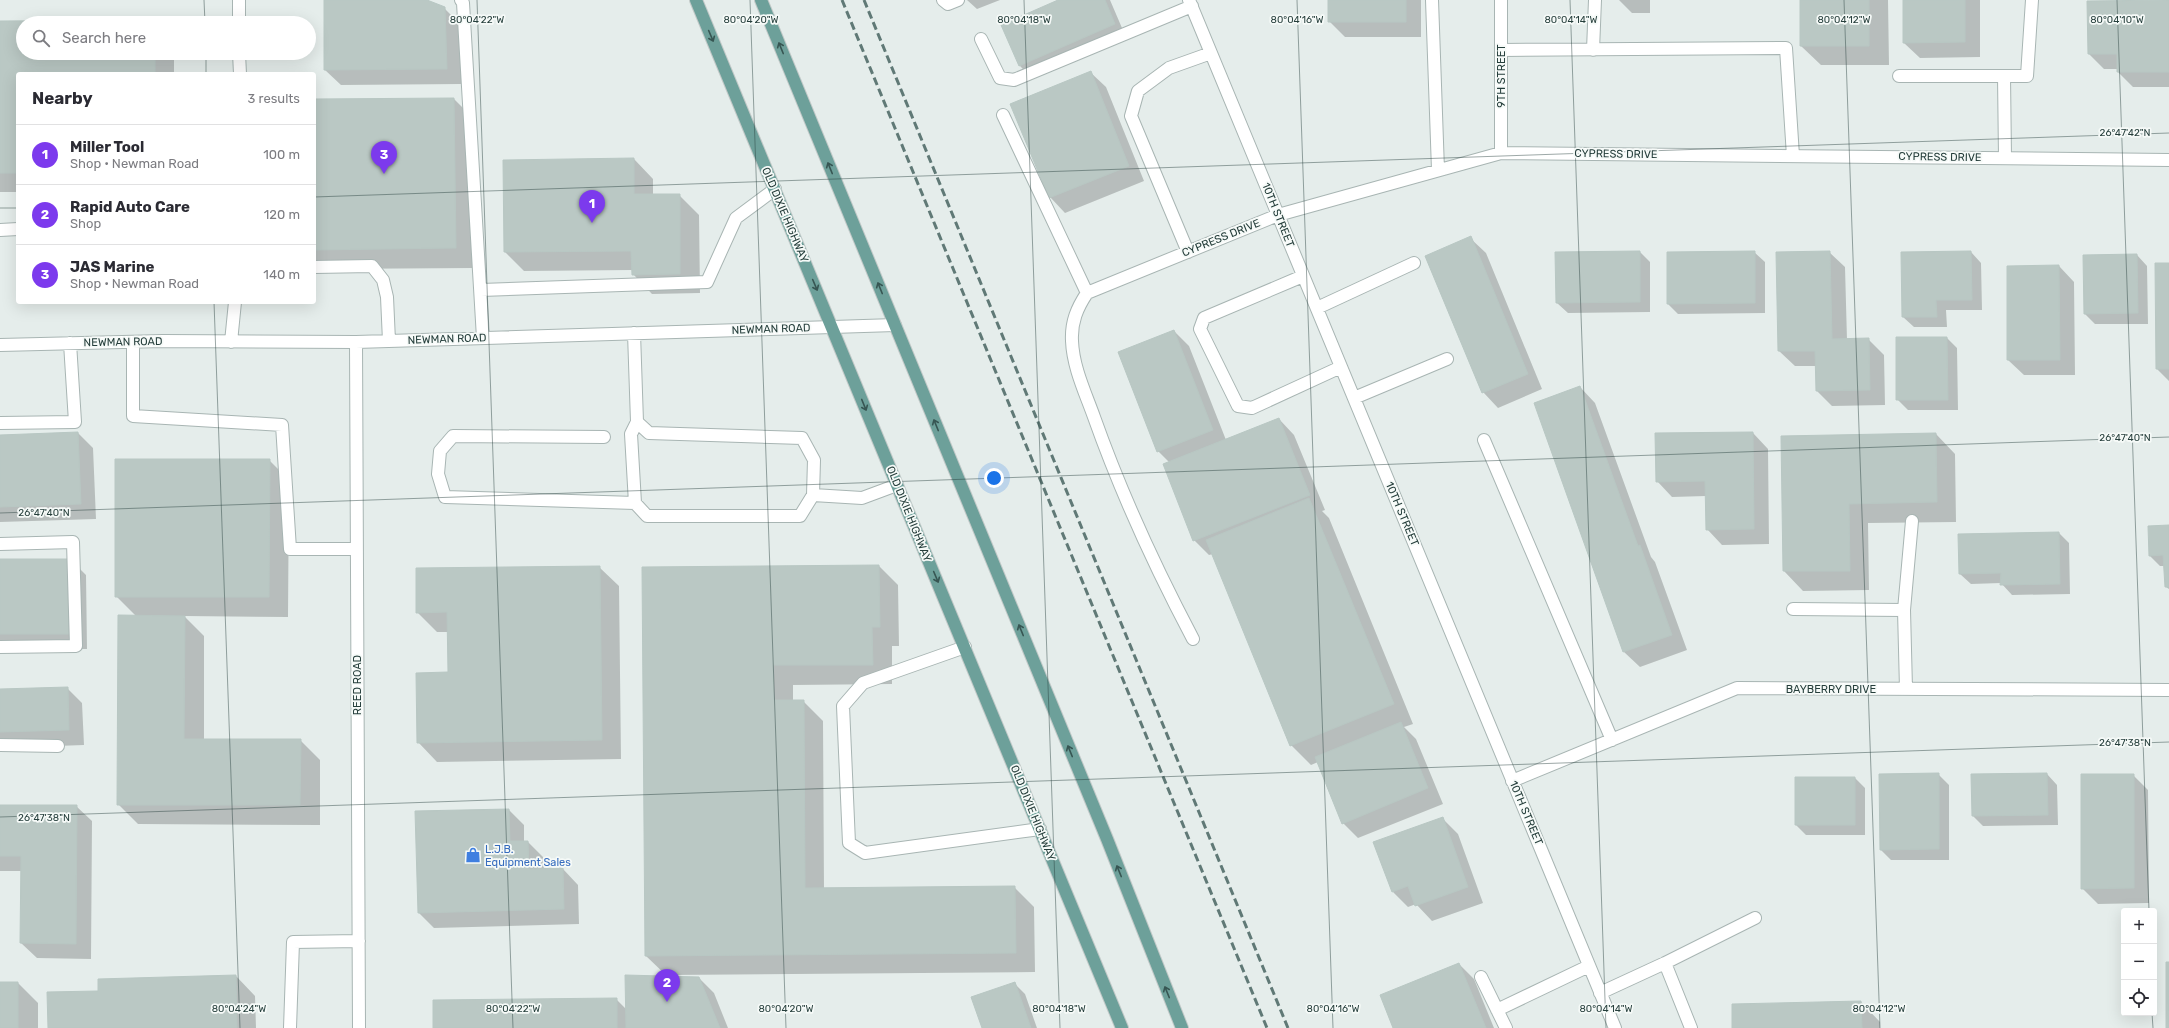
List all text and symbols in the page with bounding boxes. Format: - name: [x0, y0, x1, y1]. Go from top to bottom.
- text: 80°04'22"W: [450, 14, 504, 26]
- text: 80°04'20"W: [723, 14, 779, 26]
- text: 80°04'18"W: [997, 14, 1051, 26]
- text: 80°04'16"W: [1271, 14, 1323, 26]
- text: 80°04'14"W: [1544, 14, 1598, 26]
- text: 80°04'12"W: [1817, 14, 1871, 26]
- text: 80°04'10"W: [2090, 14, 2144, 26]
- search box: [16, 16, 316, 60]
- icon: search: [30, 27, 52, 49]
- text: Search here: [62, 29, 146, 47]
- one-way arrow: [708, 30, 715, 42]
- one-way arrow: [777, 42, 784, 54]
- street label: 9TH STREET: [1495, 44, 1508, 108]
- text: Nearby: [32, 88, 93, 108]
- text: 3 results: [248, 91, 300, 106]
- text: 26°47'42"N: [2100, 127, 2151, 139]
- text: Miller Tool: [70, 138, 144, 156]
- pin: 3: [371, 141, 397, 174]
- text: 1: [42, 147, 48, 162]
- text: 100 m: [263, 147, 300, 162]
- street label: CYPRESS DRIVE: [1574, 147, 1658, 161]
- street label: CYPRESS DRIVE: [1898, 150, 1982, 164]
- text: Shop · Newman Road: [70, 156, 199, 171]
- one-way arrow: [826, 163, 834, 175]
- street label: OLD DIXIE HIGHWAY: [759, 165, 811, 265]
- street label: 10TH STREET: [1259, 181, 1297, 250]
- pin: 1: [579, 190, 605, 223]
- text: Rapid Auto Care: [70, 198, 190, 216]
- text: 2: [41, 207, 49, 222]
- text: 120 m: [264, 207, 300, 222]
- text: Shop: [70, 216, 101, 231]
- street label: CYPRESS DRIVE: [1180, 216, 1262, 260]
- text: JAS Marine: [70, 258, 154, 276]
- text: 3: [41, 267, 49, 282]
- text: 140 m: [263, 267, 300, 282]
- text: Shop · Newman Road: [70, 276, 199, 291]
- one-way arrow: [811, 279, 819, 291]
- one-way arrow: [876, 283, 883, 295]
- street label: NEWMAN ROAD: [731, 321, 811, 337]
- street label: NEWMAN ROAD: [407, 331, 487, 347]
- street label: NEWMAN ROAD: [83, 335, 163, 349]
- one-way arrow: [861, 399, 869, 411]
- one-way arrow: [931, 419, 939, 431]
- text: 26°47'40"N: [2099, 432, 2151, 444]
- street label: OLD DIXIE HIGHWAY: [884, 464, 934, 564]
- your location: [984, 468, 1004, 488]
- street label: 10TH STREET: [1383, 480, 1422, 549]
- text: 26°47'40"N: [18, 507, 70, 519]
- one-way arrow: [932, 571, 940, 583]
- one-way arrow: [1016, 625, 1024, 637]
- street label: REED ROAD: [351, 655, 364, 715]
- street label: BAYBERRY DRIVE: [1786, 683, 1876, 696]
- text: 26°47'38"N: [2099, 737, 2151, 749]
- one-way arrow: [1066, 745, 1074, 757]
- street label: OLD DIXIE HIGHWAY: [1008, 763, 1058, 863]
- street label: 10TH STREET: [1507, 779, 1546, 848]
- text: 26°47'38"N: [18, 812, 70, 824]
- place label: L.J.B. Equipment Sales: [485, 843, 571, 869]
- shop icon: L.J.B. Equipment Sales: [464, 846, 482, 864]
- one-way arrow: [1115, 865, 1123, 877]
- map controls: [2121, 908, 2157, 1016]
- button: +: [2121, 908, 2157, 944]
- button: −: [2121, 944, 2157, 980]
- pin: 2: [654, 969, 680, 1002]
- button: locate: [2121, 980, 2157, 1016]
- one-way arrow: [1163, 986, 1171, 998]
- text: 80°04'24"W: [212, 1003, 266, 1015]
- text: 80°04'22"W: [486, 1003, 540, 1015]
- text: 80°04'20"W: [758, 1003, 814, 1015]
- text: 80°04'18"W: [1032, 1003, 1086, 1015]
- text: 80°04'16"W: [1307, 1003, 1359, 1015]
- text: 80°04'14"W: [1579, 1003, 1633, 1015]
- text: 80°04'12"W: [1852, 1003, 1906, 1015]

